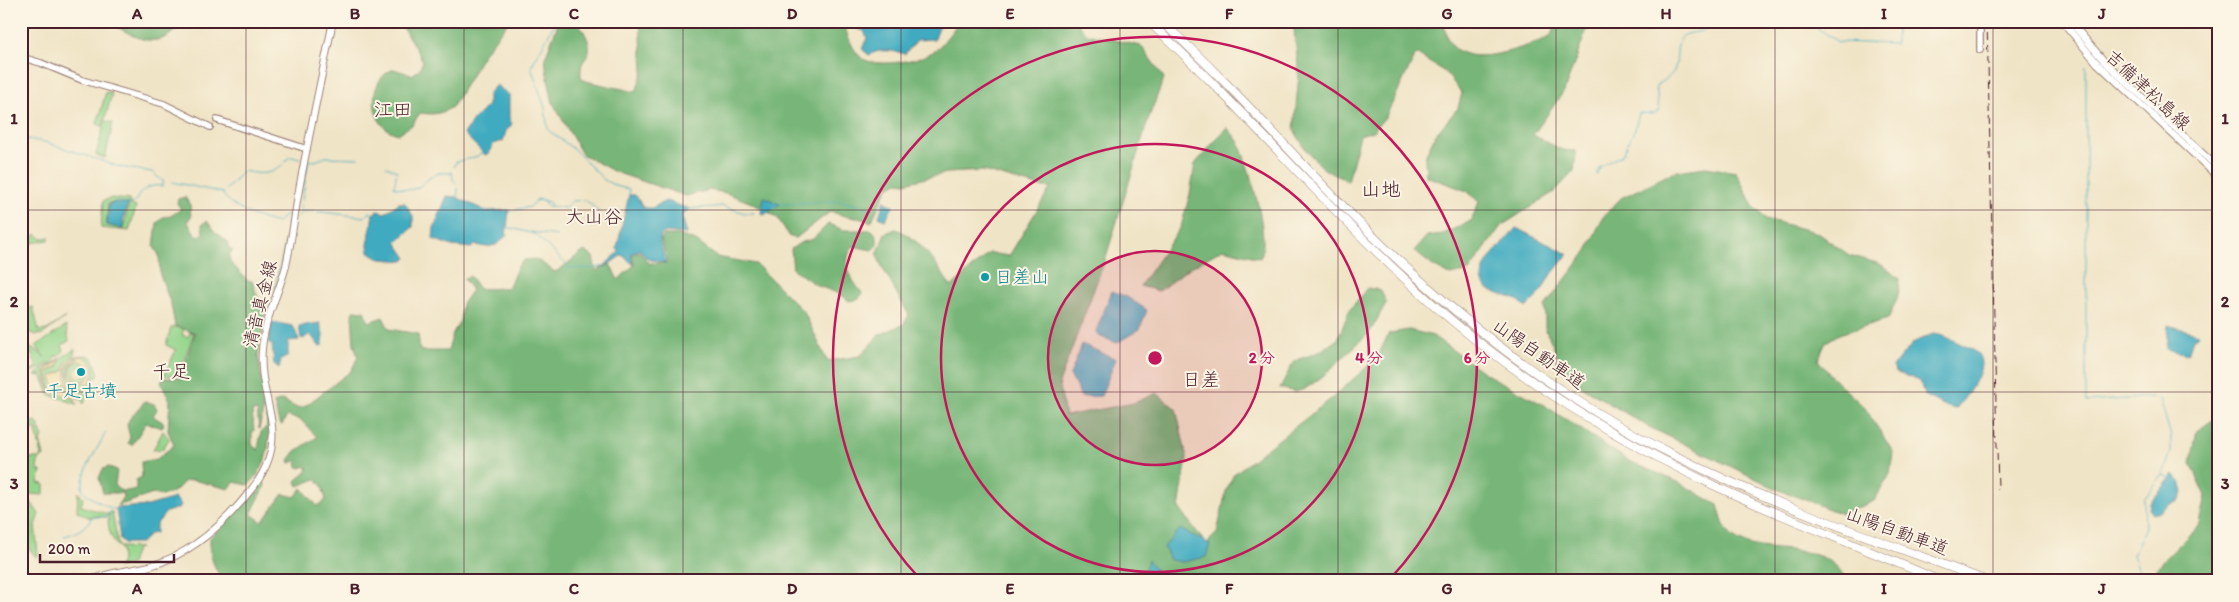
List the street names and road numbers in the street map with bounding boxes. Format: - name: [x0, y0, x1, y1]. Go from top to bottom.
- street label: 吉備津松島線: [2101, 45, 2195, 135]
- street label: 清音真金線: [238, 258, 282, 350]
- street label: 山陽自動車道: [1488, 314, 1590, 394]
- street label: 山陽自動車道: [1842, 502, 1952, 560]

